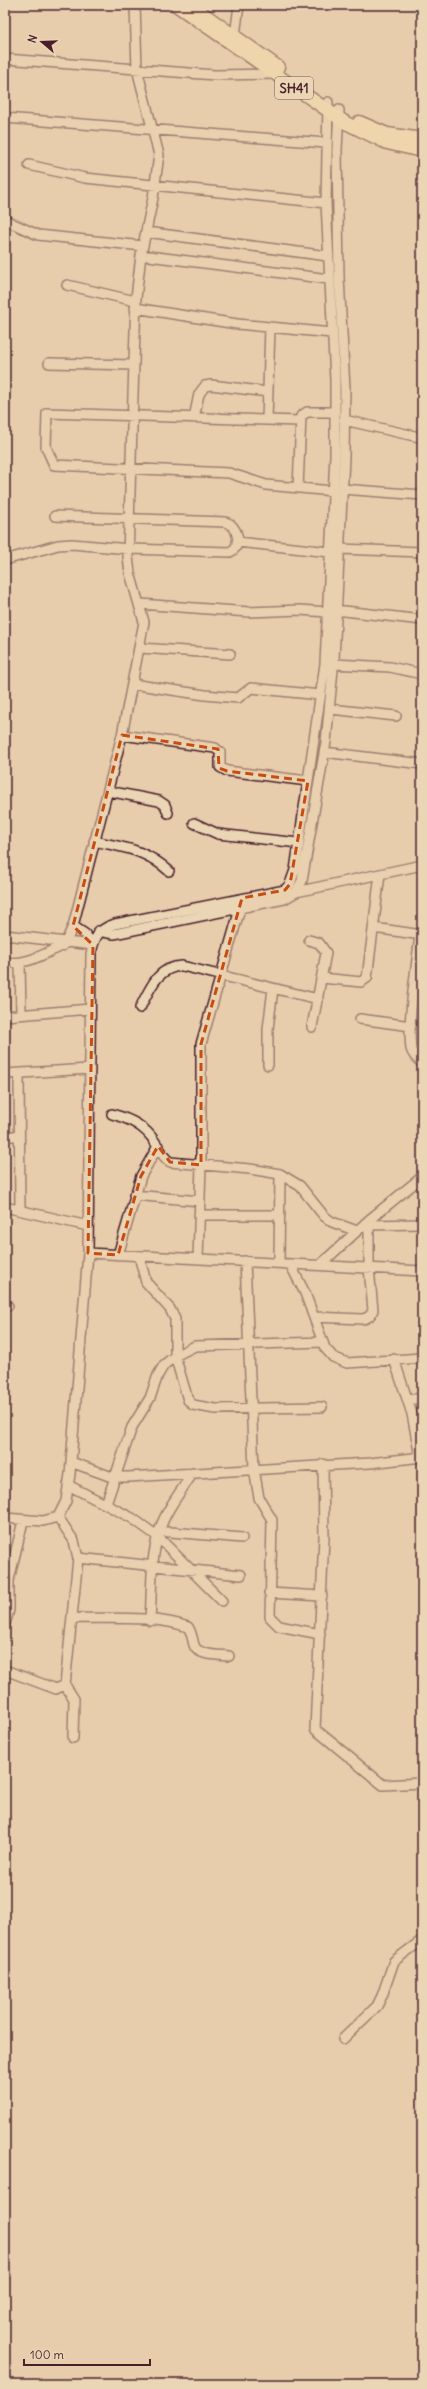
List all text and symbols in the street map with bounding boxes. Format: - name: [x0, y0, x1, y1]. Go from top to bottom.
- north arrow: [22, 22, 62, 62]
- text: N: [25, 33, 40, 45]
- road number: SH41: [275, 77, 313, 99]
- scale bar: [24, 2341, 150, 2367]
- text: 100 m: [30, 2347, 64, 2362]

